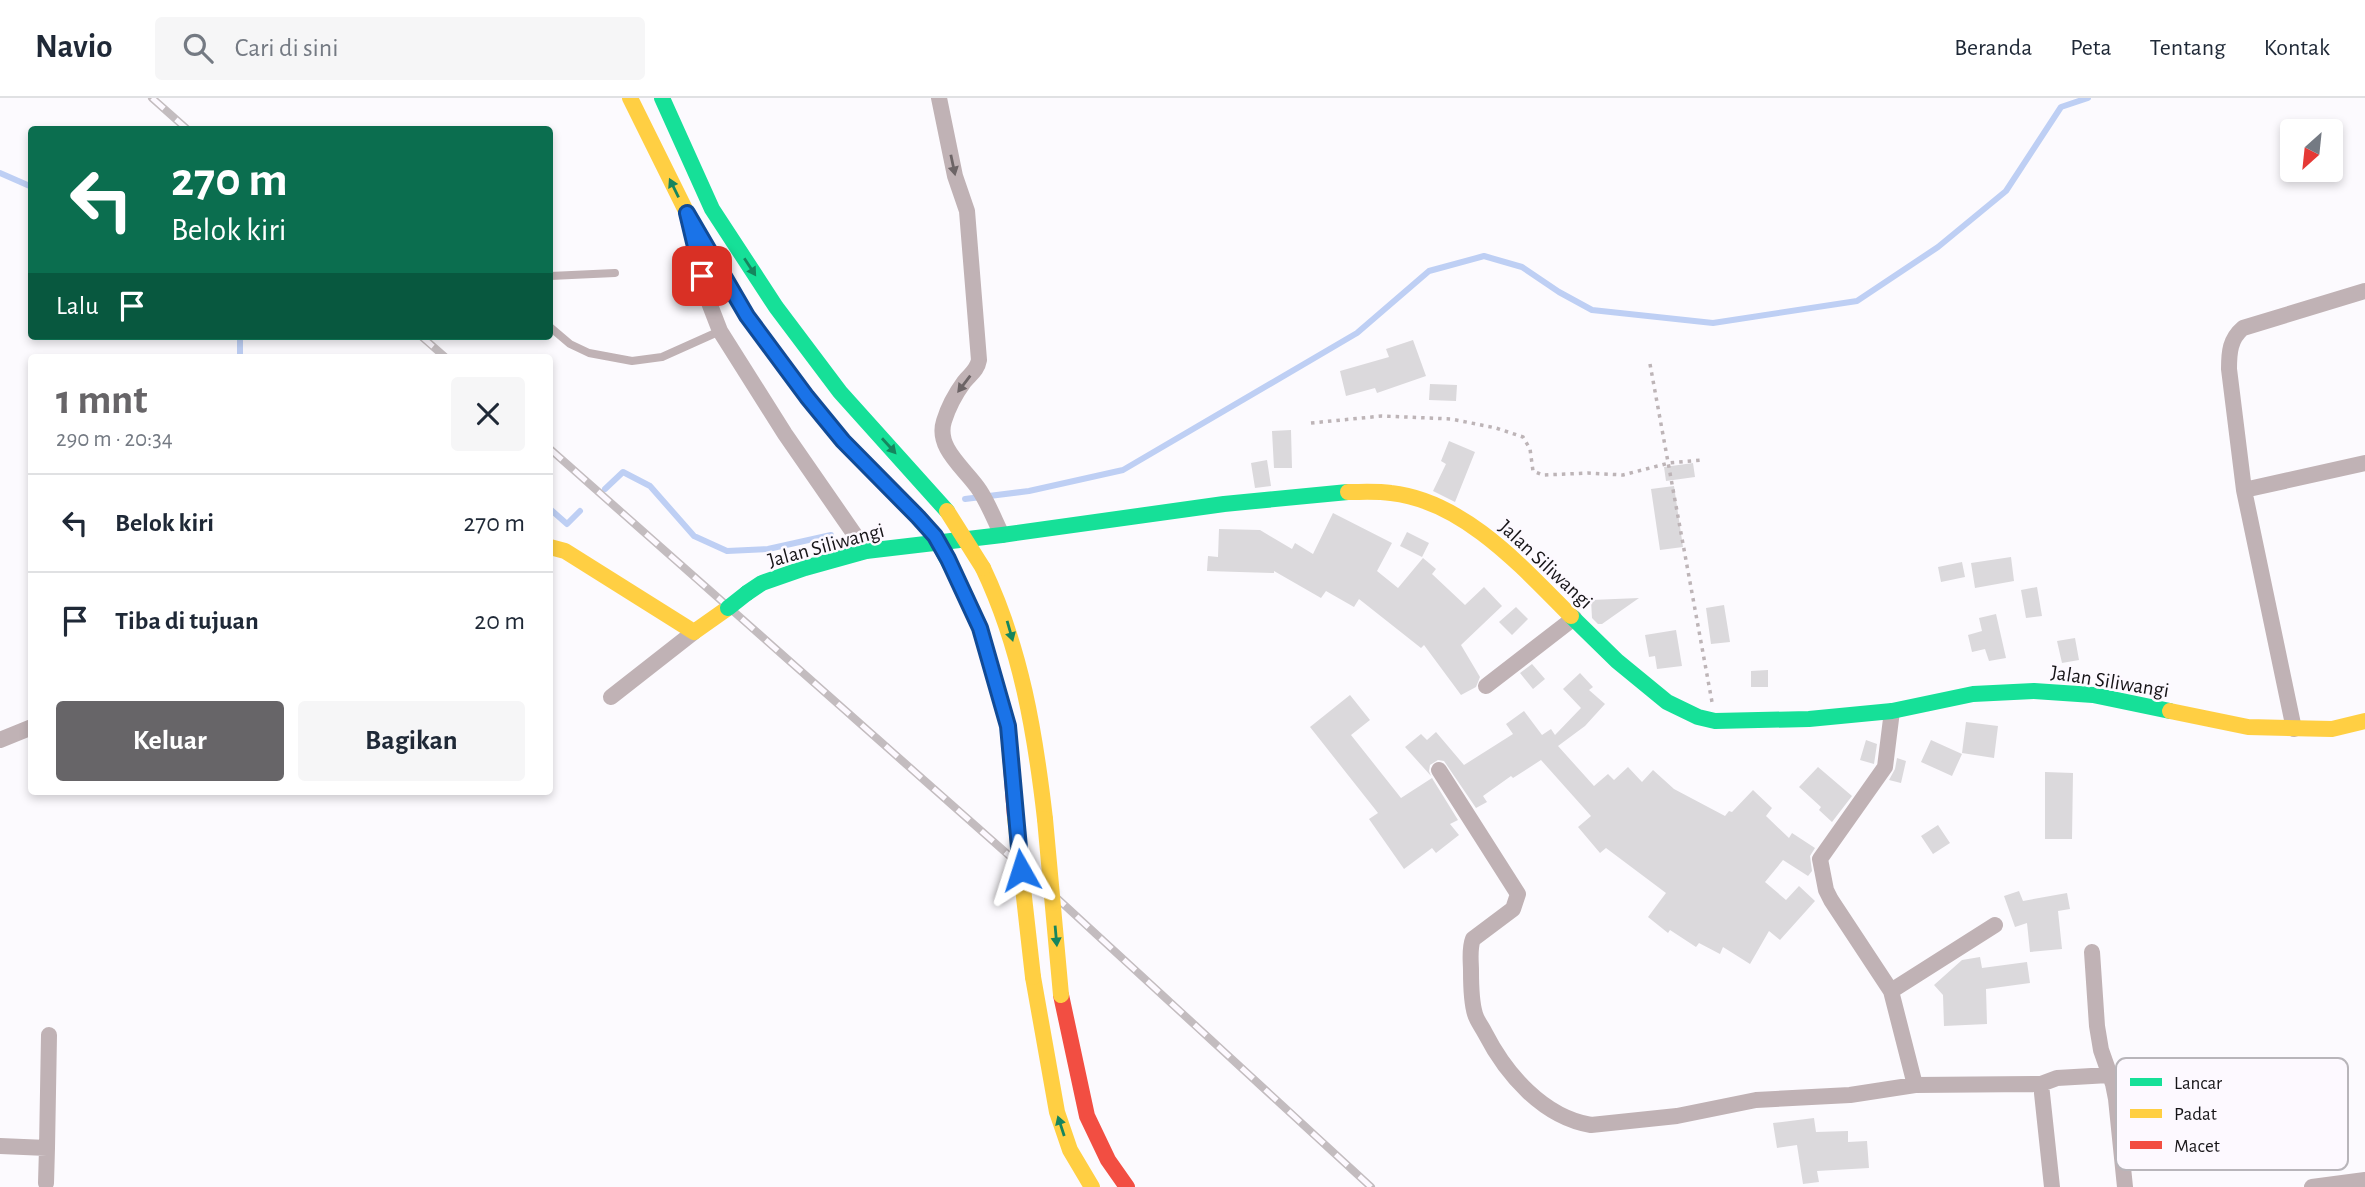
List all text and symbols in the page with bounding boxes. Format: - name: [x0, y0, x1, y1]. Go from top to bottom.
- search box: [155, 17, 645, 80]
- icon: search: [179, 29, 217, 67]
- text: Navio: [35, 31, 113, 64]
- text: Cari di sini: [235, 35, 339, 61]
- text: Beranda: [1954, 36, 2032, 60]
- text: Peta: [2070, 36, 2112, 60]
- text: Tentang: [2150, 36, 2226, 60]
- text: Kontak: [2264, 36, 2330, 60]
- north arrow: [2280, 119, 2343, 182]
- map controls: [2280, 119, 2343, 182]
- icon: left: [56, 154, 147, 245]
- one-way arrow: [948, 154, 959, 176]
- text: 270 m: [171, 156, 288, 205]
- one-way arrow: [669, 178, 680, 198]
- text: Belok kiri: [171, 214, 287, 246]
- pin: [672, 246, 732, 306]
- icon: arrive: [683, 257, 721, 295]
- one-way arrow: [743, 257, 756, 276]
- icon: arrive: [113, 287, 151, 325]
- text: Lalu: [56, 293, 99, 319]
- one-way arrow: [957, 375, 971, 393]
- button: close: [451, 377, 525, 451]
- text: 1 mnt: [56, 379, 148, 421]
- text: 290 m · 20:34: [56, 428, 173, 451]
- one-way arrow: [881, 437, 897, 455]
- icon: left: [56, 504, 94, 542]
- text: Belok kiri: [115, 510, 214, 536]
- text: 270 m: [464, 510, 525, 536]
- street label: Jalan Siliwangi: [1495, 516, 1597, 613]
- street label: Jalan Siliwangi: [766, 520, 887, 571]
- icon: arrive: [56, 602, 94, 640]
- text: Tiba di tujuan: [115, 608, 259, 634]
- text: 20 m: [474, 608, 525, 634]
- one-way arrow: [1005, 621, 1015, 642]
- street label: Jalan Siliwangi: [2049, 662, 2171, 701]
- button: Keluar: [56, 701, 284, 781]
- button: Bagikan: [298, 701, 525, 781]
- position arrow: [984, 833, 1058, 907]
- one-way arrow: [1051, 925, 1062, 947]
- legend: [2116, 1058, 2348, 1170]
- text: Lancar: [2174, 1074, 2222, 1093]
- text: Padat: [2174, 1105, 2217, 1124]
- one-way arrow: [1055, 1116, 1066, 1137]
- text: Macet: [2174, 1137, 2220, 1156]

